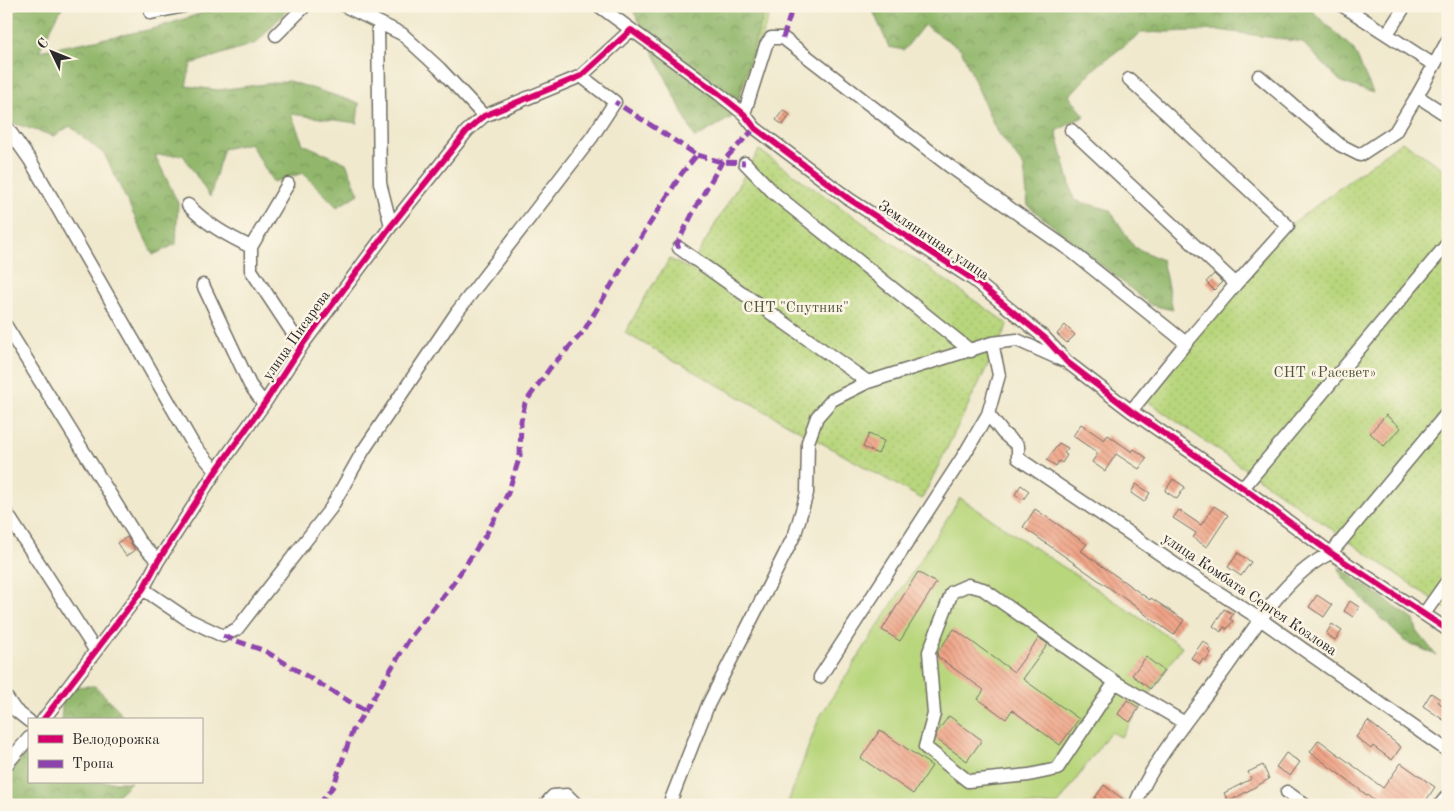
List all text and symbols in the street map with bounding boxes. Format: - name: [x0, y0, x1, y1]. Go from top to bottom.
- north arrow: [28, 28, 78, 78]
- text: С: [35, 36, 51, 52]
- street label: Земляничная улица: [875, 199, 992, 284]
- street label: улица Писарева: [261, 288, 334, 383]
- park label: СНТ "Спутник": [743, 301, 849, 316]
- park label: СНТ «Рассвет»: [1273, 366, 1377, 381]
- street label: улица Комбата Сергея Козлова: [1159, 531, 1340, 660]
- legend: [28, 718, 202, 784]
- text: Велодорожка: [72, 733, 160, 748]
- text: Тропа: [72, 757, 114, 772]

